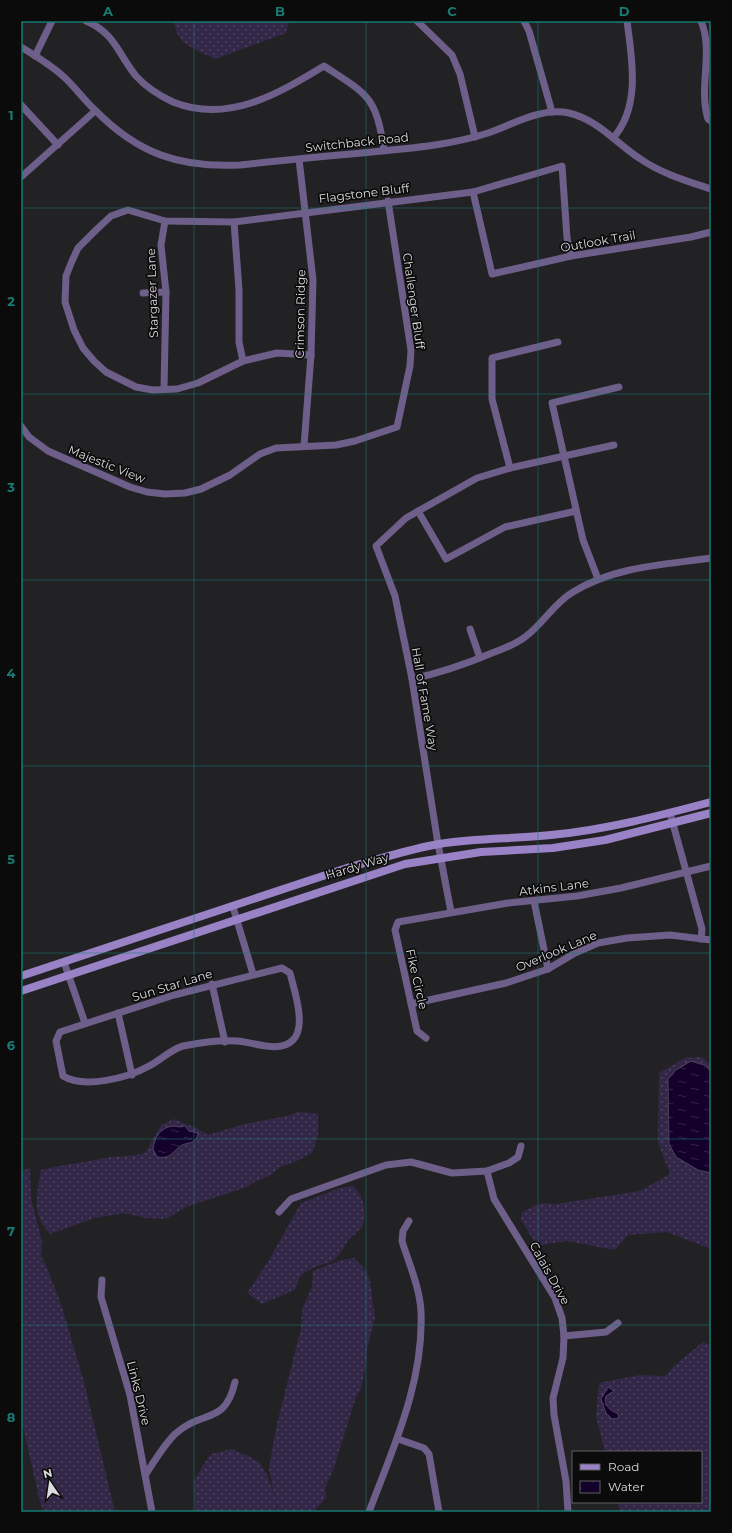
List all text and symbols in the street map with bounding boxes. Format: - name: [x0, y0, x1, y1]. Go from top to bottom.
- text: A: [102, 3, 114, 19]
- text: B: [275, 3, 285, 19]
- text: C: [447, 3, 457, 19]
- text: D: [619, 3, 630, 19]
- text: 1: [8, 107, 14, 123]
- street label: Switchback Road: [305, 129, 409, 155]
- street label: Flagstone Bluff: [318, 180, 411, 206]
- street label: Outlook Trail: [559, 227, 637, 255]
- street label: Stargazer Lane: [143, 248, 161, 338]
- street label: Challenger Bluff: [400, 252, 428, 351]
- street label: Crimson Ridge: [292, 269, 308, 359]
- text: 2: [7, 293, 15, 309]
- street label: Majestic View: [66, 442, 148, 486]
- text: 3: [6, 479, 15, 495]
- street label: Hall of Fame Way: [409, 646, 442, 752]
- text: 4: [7, 665, 16, 681]
- street label: Hardy Way: [324, 849, 391, 883]
- text: 5: [7, 851, 15, 867]
- street label: Atkins Lane: [518, 875, 590, 899]
- street label: Overlook Lane: [513, 927, 599, 975]
- street label: Fike Circle: [403, 947, 431, 1011]
- street label: Sun Star Lane: [130, 966, 214, 1004]
- text: 6: [7, 1037, 16, 1053]
- text: 7: [7, 1223, 15, 1239]
- street label: Calais Drive: [527, 1239, 573, 1307]
- street label: Links Drive: [124, 1359, 154, 1427]
- text: 8: [7, 1409, 16, 1425]
- legend: [572, 1451, 702, 1503]
- text: Road: [608, 1459, 639, 1474]
- north arrow: [30, 1463, 70, 1503]
- text: N: [42, 1465, 54, 1481]
- text: Water: [608, 1479, 645, 1494]

